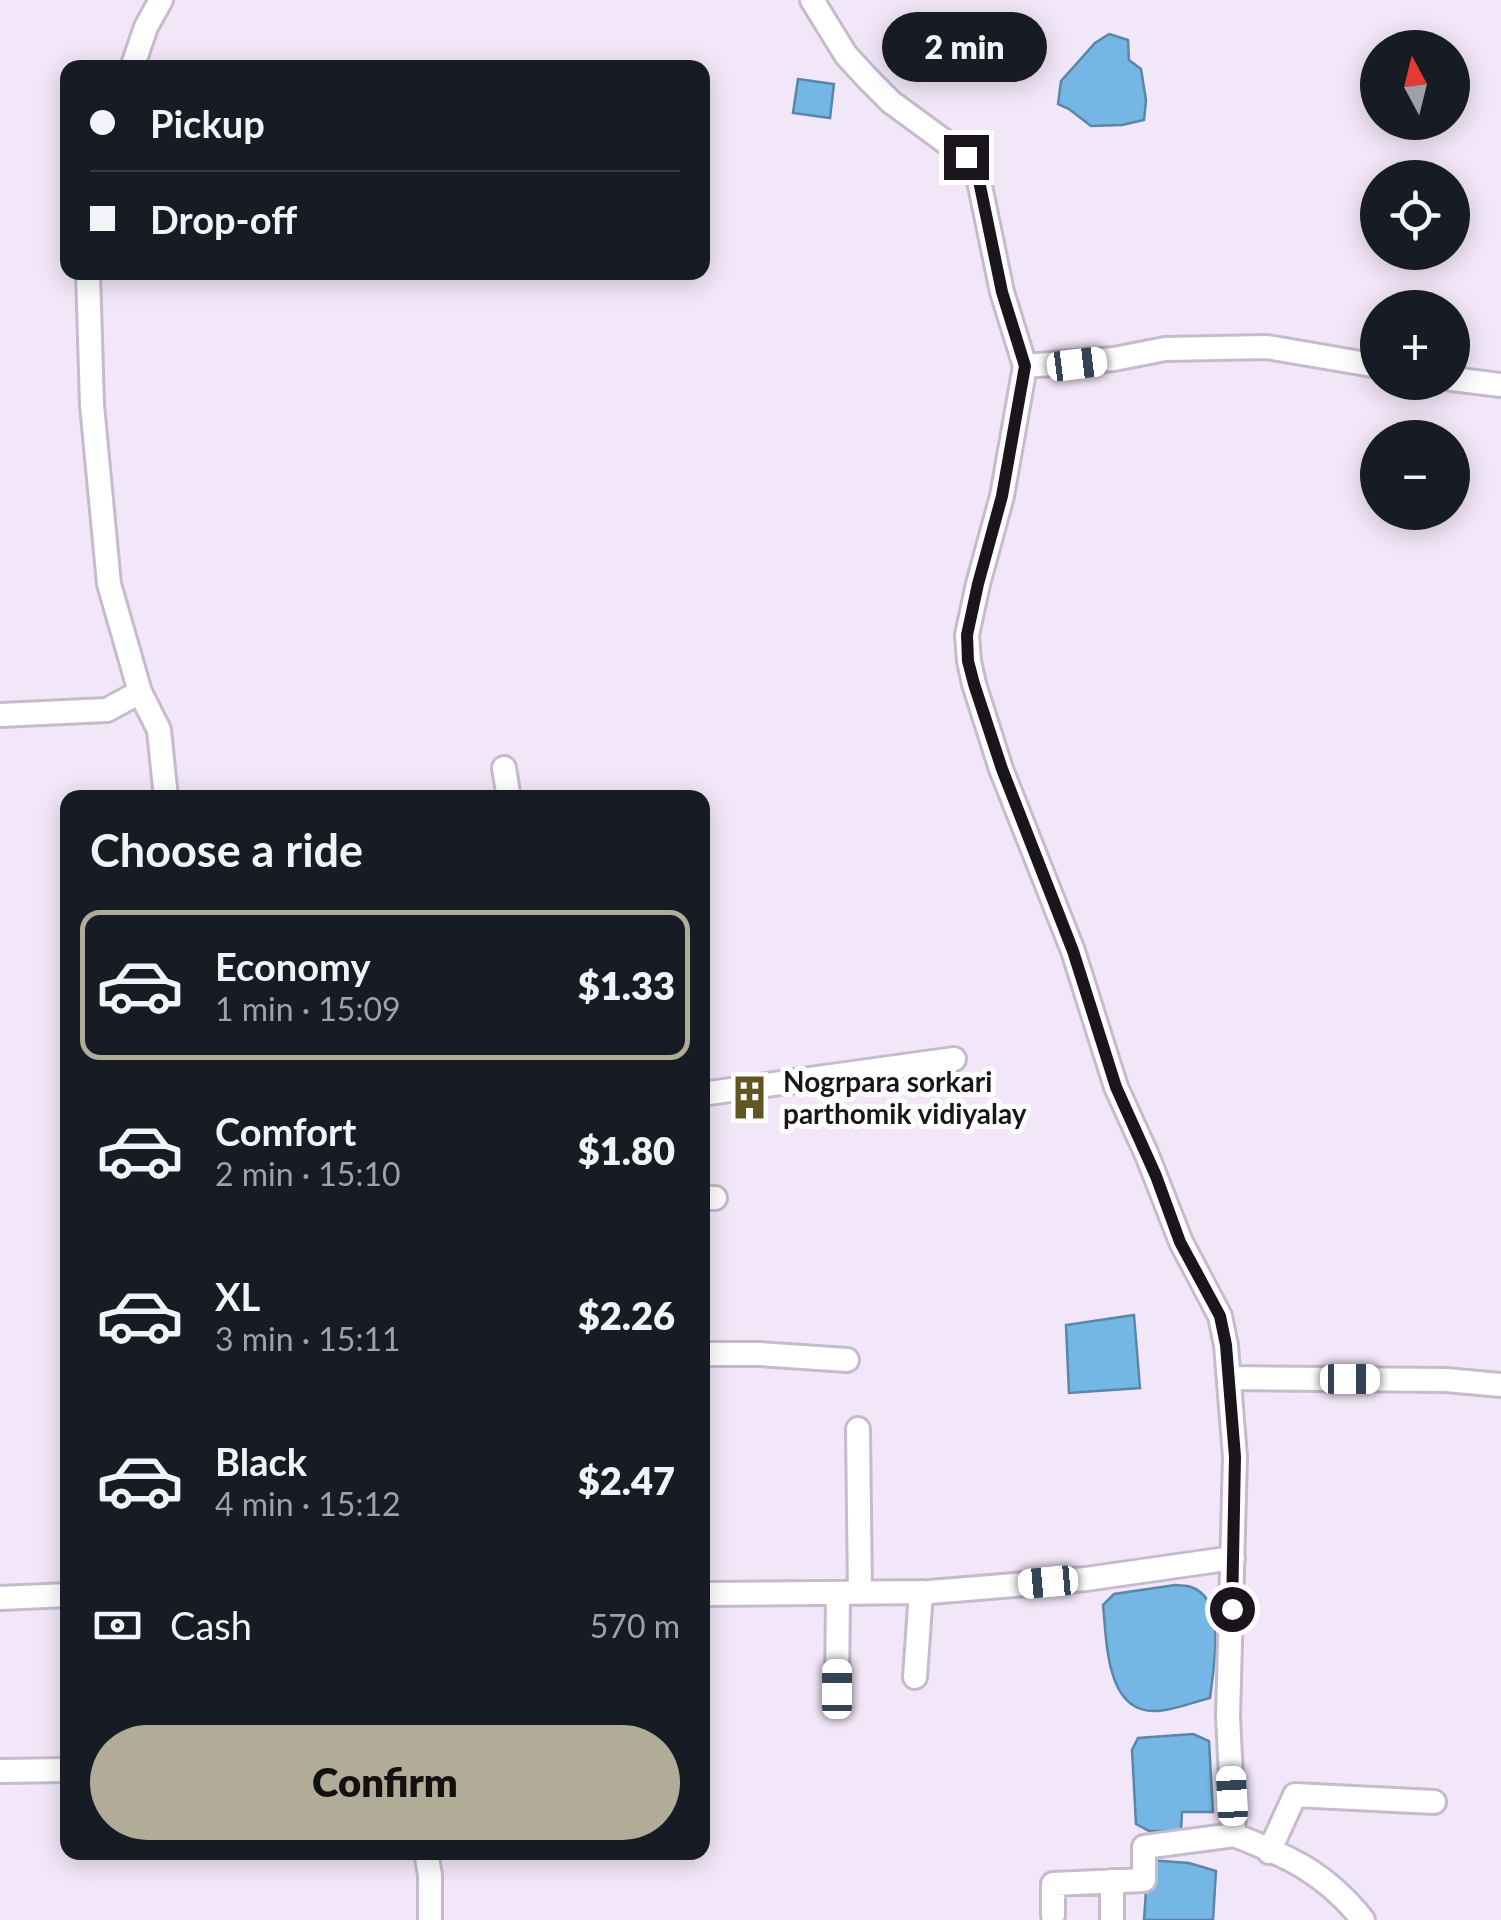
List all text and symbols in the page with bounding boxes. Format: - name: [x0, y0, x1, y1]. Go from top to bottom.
- callout: 2 min: [884, 12, 1048, 82]
- text: 2 min: [925, 27, 1004, 66]
- north arrow: [1360, 30, 1470, 140]
- map controls: [1360, 30, 1470, 530]
- text: Pickup: [150, 100, 265, 146]
- route end: [944, 135, 989, 180]
- button: locate: [1360, 160, 1470, 270]
- text: Drop-off: [150, 196, 297, 242]
- button: +: [1360, 290, 1470, 400]
- car: [1045, 345, 1109, 383]
- button: −: [1360, 420, 1470, 530]
- text: Choose a ride: [90, 823, 363, 877]
- icon: car: [95, 940, 185, 1030]
- text: Economy: [215, 943, 370, 989]
- text: $1.33: [578, 962, 675, 1008]
- text: 1 min · 15:09: [215, 989, 401, 1028]
- place label: Nogrpara sorkari parthomik vidiyalay: [783, 1064, 1027, 1130]
- building icon: Nogrpara sorkari parthomik vidiyalay: [726, 1073, 774, 1121]
- icon: car: [95, 1105, 185, 1195]
- text: Comfort: [215, 1108, 356, 1154]
- text: $1.80: [578, 1127, 675, 1173]
- text: 2 min · 15:10: [215, 1154, 401, 1193]
- icon: car: [95, 1270, 185, 1360]
- text: XL: [215, 1273, 260, 1319]
- text: $2.26: [578, 1292, 675, 1338]
- text: 3 min · 15:11: [215, 1319, 401, 1358]
- car: [1320, 1364, 1380, 1394]
- icon: car: [95, 1435, 185, 1525]
- text: Black: [215, 1438, 307, 1484]
- text: $2.47: [578, 1457, 675, 1503]
- text: 4 min · 15:12: [215, 1484, 401, 1523]
- car: [1017, 1564, 1079, 1600]
- route start: [1210, 1587, 1255, 1632]
- icon: cash: [90, 1598, 145, 1653]
- text: Cash: [170, 1602, 252, 1648]
- text: 570 m: [590, 1606, 680, 1645]
- car: [822, 1659, 852, 1719]
- button: Confirm: [90, 1725, 680, 1840]
- car: [1215, 1765, 1249, 1827]

